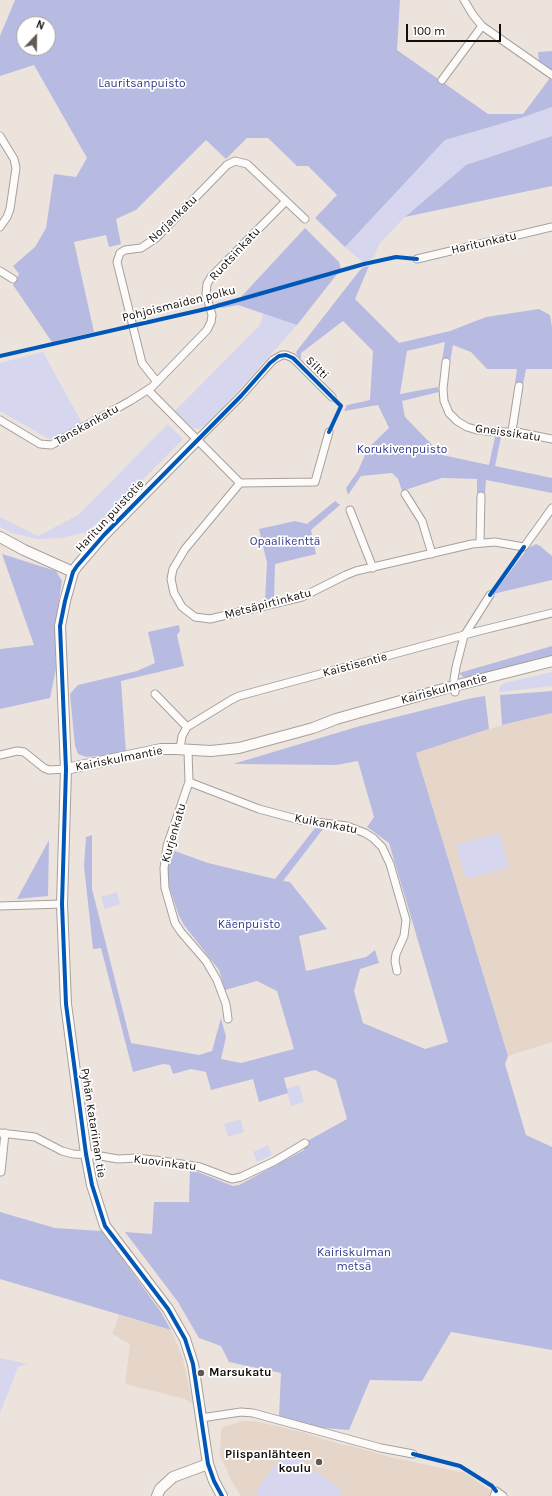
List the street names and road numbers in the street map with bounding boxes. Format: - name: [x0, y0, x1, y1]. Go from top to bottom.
- street label: Norjankatu: [146, 192, 200, 246]
- street label: Ruotsinkatu: [207, 224, 263, 284]
- street label: Haritunkatu: [450, 228, 518, 258]
- street label: Pohjoismaiden polku: [121, 283, 237, 325]
- street label: Siltti: [302, 353, 332, 383]
- street label: Tanskankatu: [53, 402, 121, 448]
- street label: Gneissikatu: [474, 421, 542, 445]
- street label: Haritun puistotie: [73, 477, 147, 555]
- street label: Metsäpirtinkatu: [223, 586, 313, 622]
- street label: Kaistisentie: [321, 650, 389, 680]
- street label: Kairiskulmantie: [399, 671, 489, 707]
- street label: Kairiskulmantie: [74, 743, 164, 775]
- street label: Kurjenkatu: [159, 802, 189, 864]
- street label: Kuikankatu: [293, 811, 359, 837]
- street label: Pyhän Katariinan tie: [77, 1067, 109, 1179]
- street label: Kuovinkatu: [133, 1152, 197, 1174]

